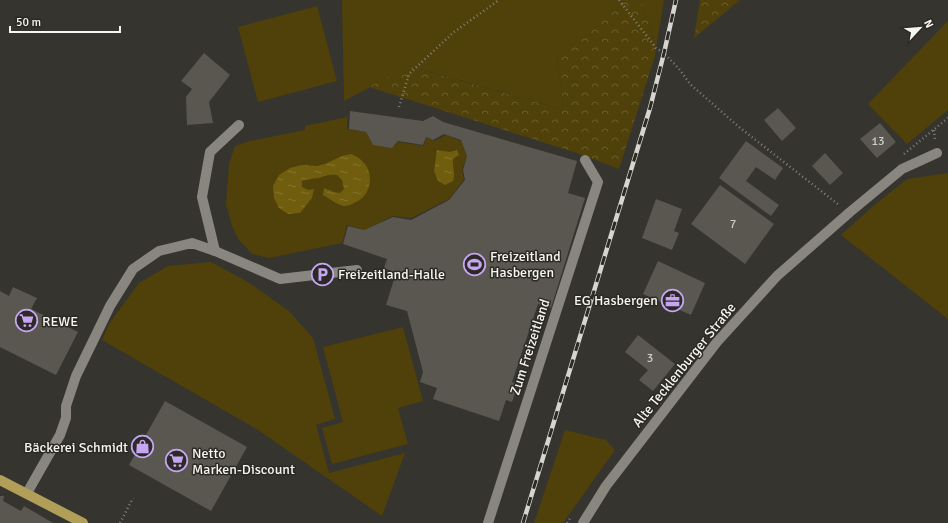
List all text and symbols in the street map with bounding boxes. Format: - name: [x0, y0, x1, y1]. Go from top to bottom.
- scale bar: [10, 8, 120, 34]
- north arrow: [900, 8, 940, 48]
- text: 50 m: [16, 15, 41, 30]
- text: N: [921, 18, 936, 30]
- house number: 13: [872, 134, 884, 149]
- house number: 7: [730, 217, 736, 232]
- place label: Freizeitland Hasbergen: [490, 248, 561, 281]
- sports icon: Freizeitland Hasbergen: [462, 251, 488, 277]
- parking icon: Freizeitland-Halle: [310, 261, 336, 287]
- place label: Freizeitland-Halle: [338, 266, 445, 283]
- office icon: EG Hasbergen: [660, 287, 686, 313]
- place label: EG Hasbergen: [574, 292, 658, 309]
- street label: Zum Freizeitland: [506, 297, 554, 397]
- street label: Alte Tecklenburger Straße: [629, 299, 739, 431]
- supermarket icon: REWE: [14, 308, 40, 334]
- place label: REWE: [42, 313, 78, 330]
- house number: 3: [647, 351, 653, 366]
- shop icon: Bäckerei Schmidt: [130, 434, 156, 460]
- place label: Bäckerei Schmidt: [24, 439, 128, 456]
- place label: Netto Marken-Discount: [192, 445, 295, 478]
- supermarket icon: Netto Marken-Discount: [164, 448, 190, 474]

